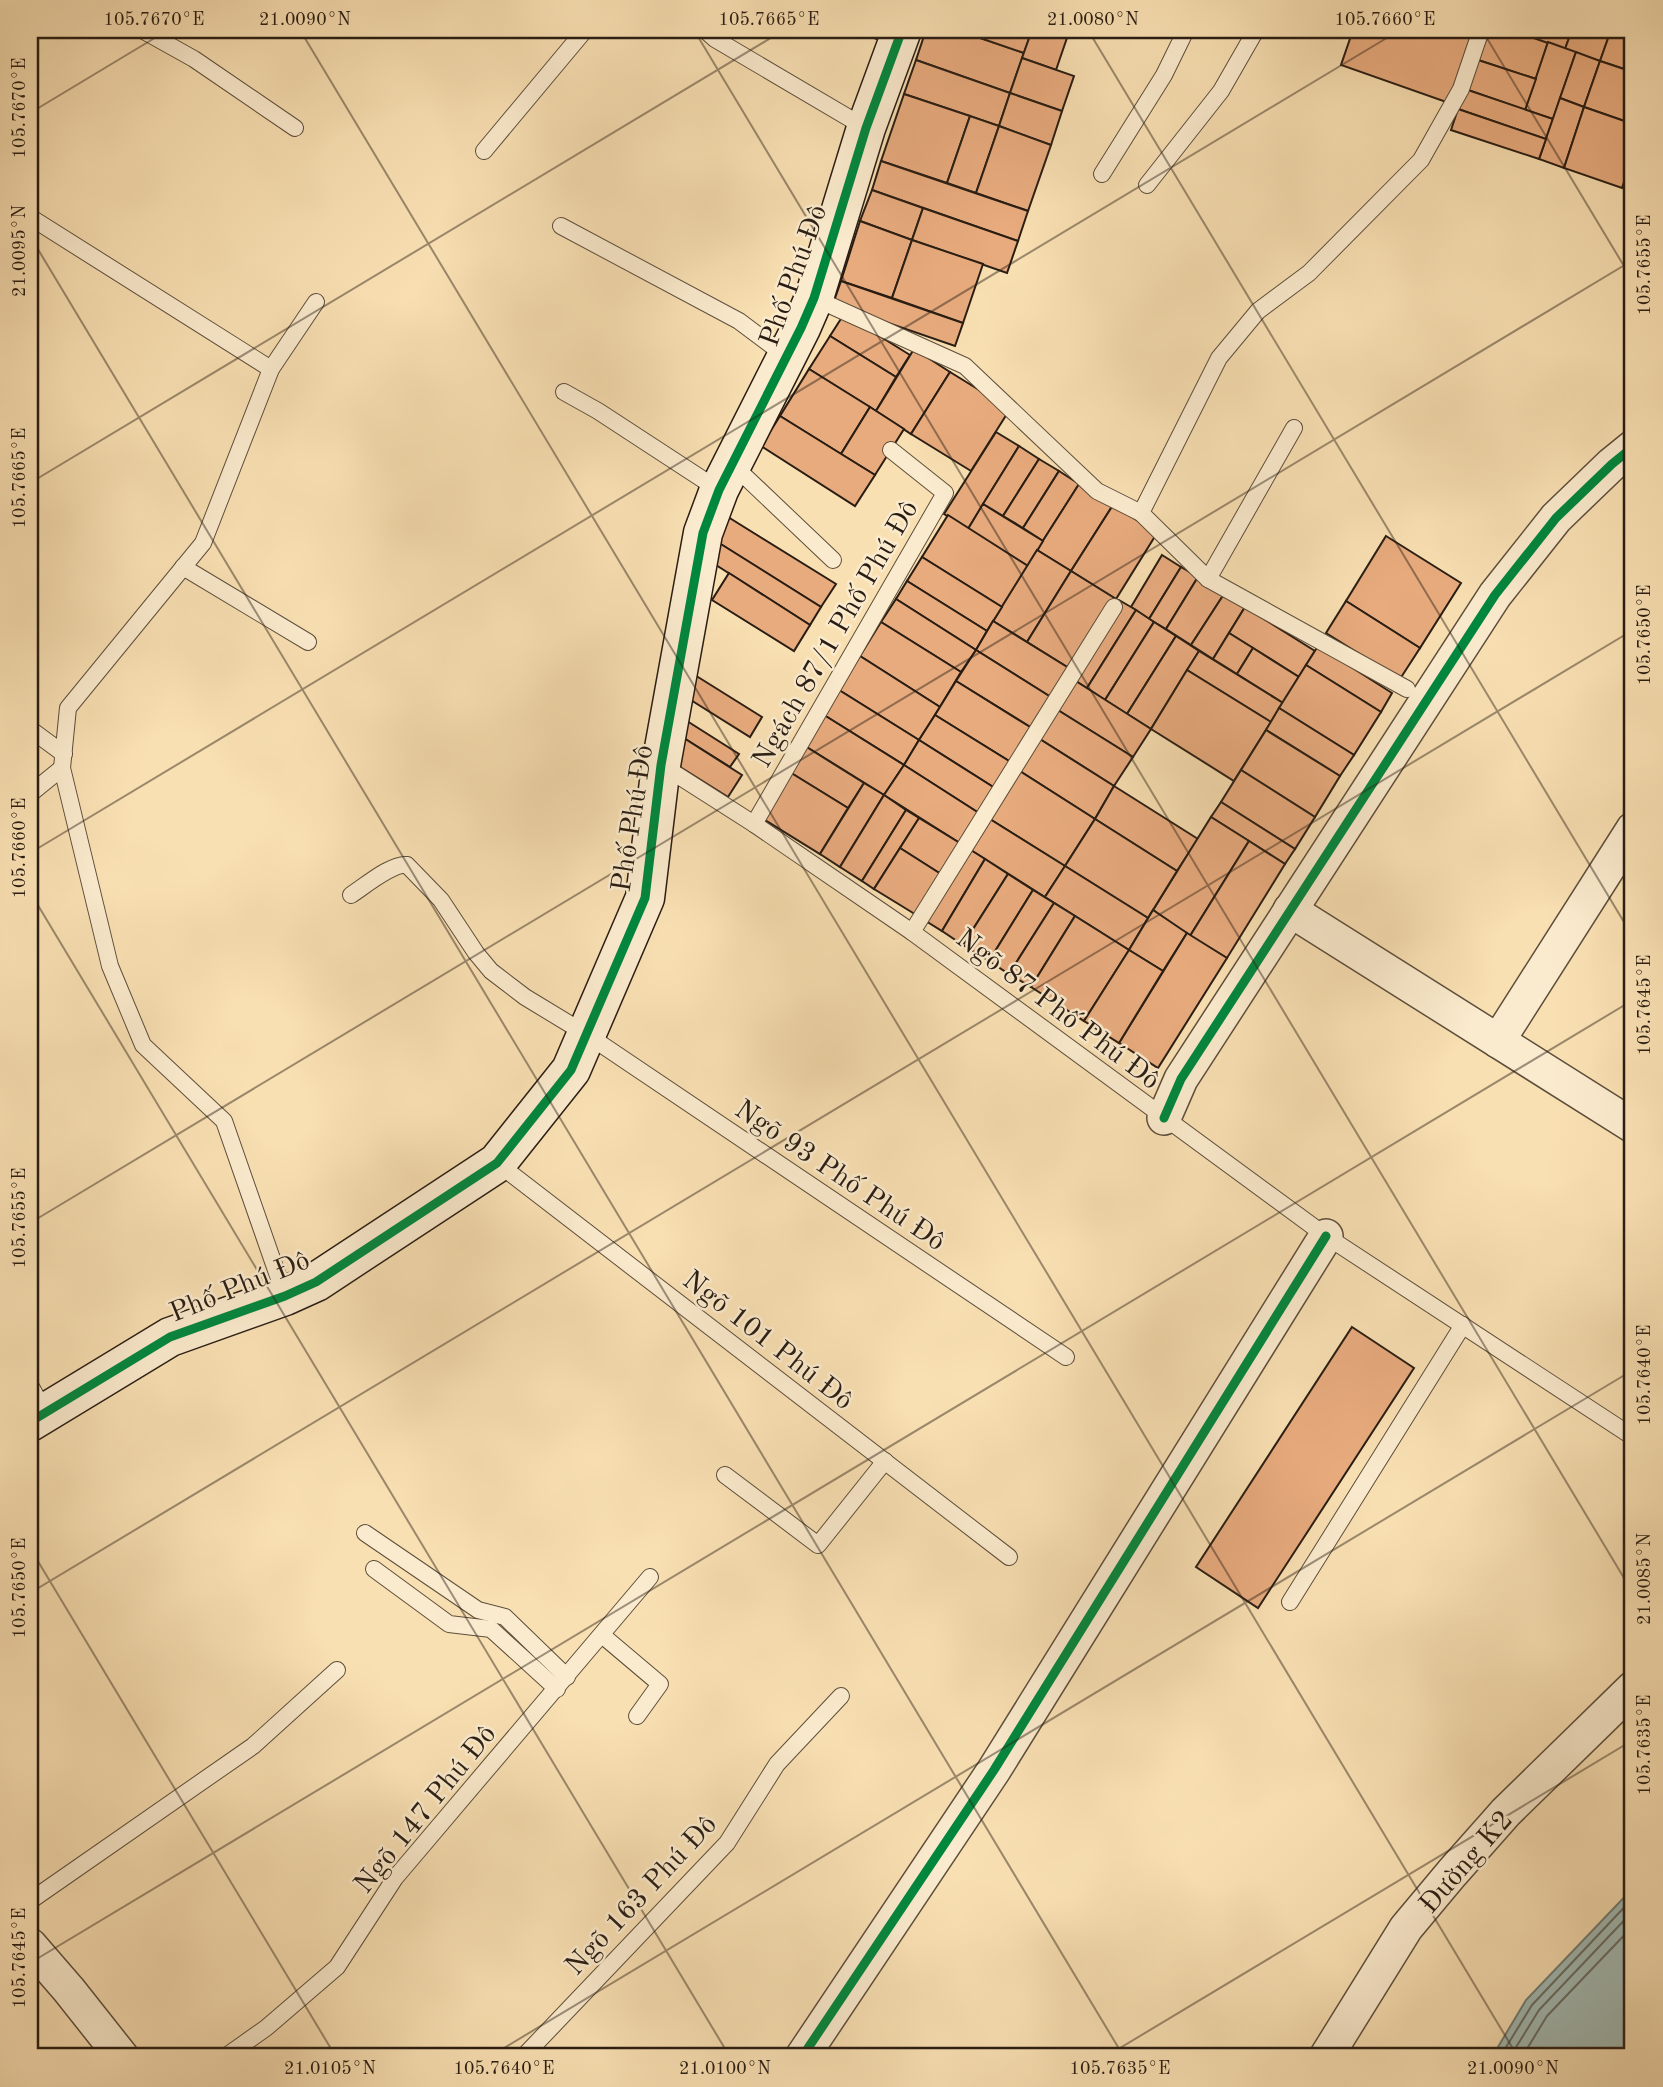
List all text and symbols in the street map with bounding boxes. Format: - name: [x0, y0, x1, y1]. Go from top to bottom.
- text: 105.7670°E: [104, 11, 204, 29]
- text: 21.0090°N: [259, 11, 351, 29]
- text: 105.7665°E: [719, 11, 819, 29]
- text: 21.0080°N: [1047, 11, 1139, 29]
- text: 105.7660°E: [1335, 11, 1435, 29]
- text: 105.7670°E: [11, 58, 29, 158]
- street label: Phố Phú Đô: [755, 201, 833, 351]
- text: 21.0095°N: [11, 205, 29, 297]
- text: 105.7655°E: [1636, 215, 1654, 315]
- text: 105.7665°E: [11, 428, 29, 528]
- street label: Ngách 87/1 Phố Phú Đô: [748, 496, 925, 773]
- text: 105.7650°E: [1636, 585, 1654, 685]
- street label: Phố Phú Đô: [608, 743, 659, 894]
- text: 105.7660°E: [11, 798, 29, 898]
- street label: Ngõ 87 Phố Phú Đô: [950, 924, 1165, 1096]
- text: 105.7645°E: [1636, 955, 1654, 1055]
- street label: Ngõ 93 Phố Phú Đô: [729, 1095, 950, 1257]
- text: 105.7655°E: [11, 1168, 29, 1268]
- street label: Phố Phú Đô: [166, 1246, 314, 1329]
- street label: Ngõ 101 Phú Đô: [677, 1266, 858, 1416]
- text: 105.7640°E: [1636, 1325, 1654, 1425]
- text: 21.0085°N: [1636, 1533, 1654, 1625]
- text: 105.7650°E: [11, 1538, 29, 1638]
- text: 105.7635°E: [1636, 1695, 1654, 1795]
- street label: Ngõ 147 Phú Đô: [350, 1720, 502, 1899]
- street label: Đường K2: [1415, 1806, 1519, 1920]
- street label: Ngõ 163 Phú Đô: [561, 1811, 723, 1981]
- text: 105.7645°E: [11, 1908, 29, 2008]
- text: 21.0105°N: [284, 2060, 376, 2078]
- text: 105.7640°E: [454, 2060, 554, 2078]
- text: 21.0100°N: [679, 2060, 771, 2078]
- text: 105.7635°E: [1070, 2060, 1170, 2078]
- text: 21.0090°N: [1467, 2060, 1559, 2078]

